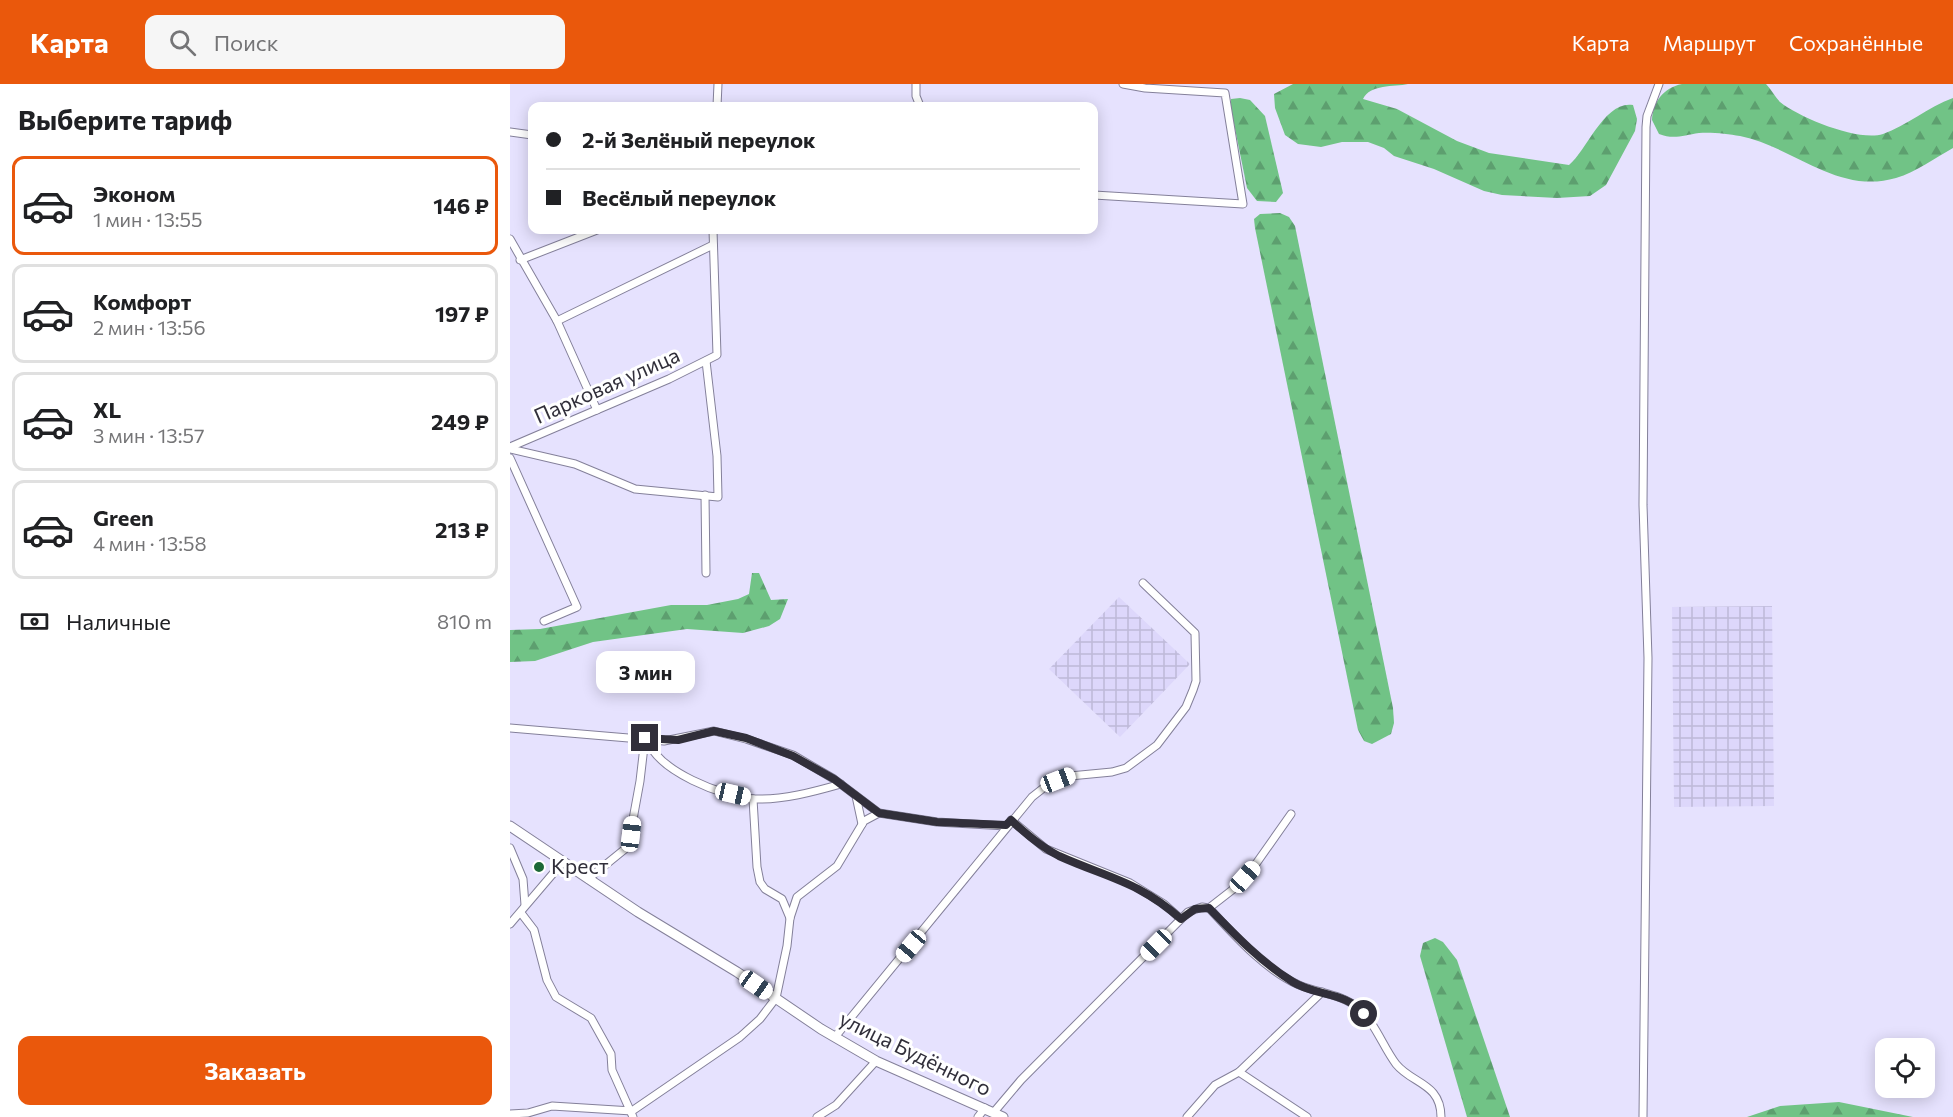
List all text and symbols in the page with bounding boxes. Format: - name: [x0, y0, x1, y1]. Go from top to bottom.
- search box: [145, 15, 565, 69]
- text: Карта: [30, 25, 109, 59]
- icon: search: [166, 26, 199, 59]
- text: Поиск: [214, 29, 278, 56]
- text: Карта: [1572, 30, 1630, 55]
- text: Маршрут: [1663, 30, 1756, 55]
- text: Сохранённые: [1789, 30, 1923, 55]
- text: Выберите тариф: [18, 103, 232, 136]
- text: 2-й Зелёный переулок: [582, 126, 816, 153]
- icon: car: [21, 179, 75, 233]
- text: Эконом: [93, 180, 175, 207]
- text: Весёлый переулок: [582, 184, 776, 211]
- text: 146 ₽: [433, 192, 489, 219]
- text: 1 мин · 13:55: [93, 207, 203, 231]
- icon: car: [21, 287, 75, 341]
- text: Комфорт: [93, 288, 191, 315]
- text: 197 ₽: [435, 300, 489, 327]
- text: 2 мин · 13:56: [93, 315, 206, 339]
- street label: Парковая улица: [530, 341, 683, 428]
- icon: car: [21, 395, 75, 449]
- text: XL: [93, 396, 121, 423]
- text: 249 ₽: [431, 408, 489, 435]
- text: 3 мин · 13:57: [93, 423, 204, 447]
- icon: car: [21, 503, 75, 557]
- text: Green: [93, 504, 154, 531]
- text: 213 ₽: [435, 516, 489, 543]
- text: 4 мин · 13:58: [93, 531, 207, 555]
- icon: cash: [18, 605, 51, 638]
- text: Наличные: [66, 608, 171, 635]
- text: 810 m: [437, 609, 492, 633]
- callout: 3 мин: [596, 651, 694, 693]
- text: 3 мин: [619, 660, 672, 684]
- route end: [631, 724, 658, 751]
- car: [1038, 765, 1078, 795]
- car: [713, 781, 753, 807]
- car: [620, 815, 642, 853]
- place label: Крест: [551, 853, 609, 878]
- car: [1226, 858, 1264, 896]
- marker: Крест: [532, 860, 546, 874]
- car: [893, 926, 929, 966]
- car: [1137, 926, 1175, 964]
- car: [736, 967, 776, 1003]
- route start: [1350, 1000, 1377, 1027]
- street label: улица Будённого: [836, 1005, 996, 1100]
- button: Заказать: [18, 1036, 492, 1105]
- map controls: [1875, 1038, 1935, 1098]
- button: locate: [1875, 1038, 1935, 1098]

